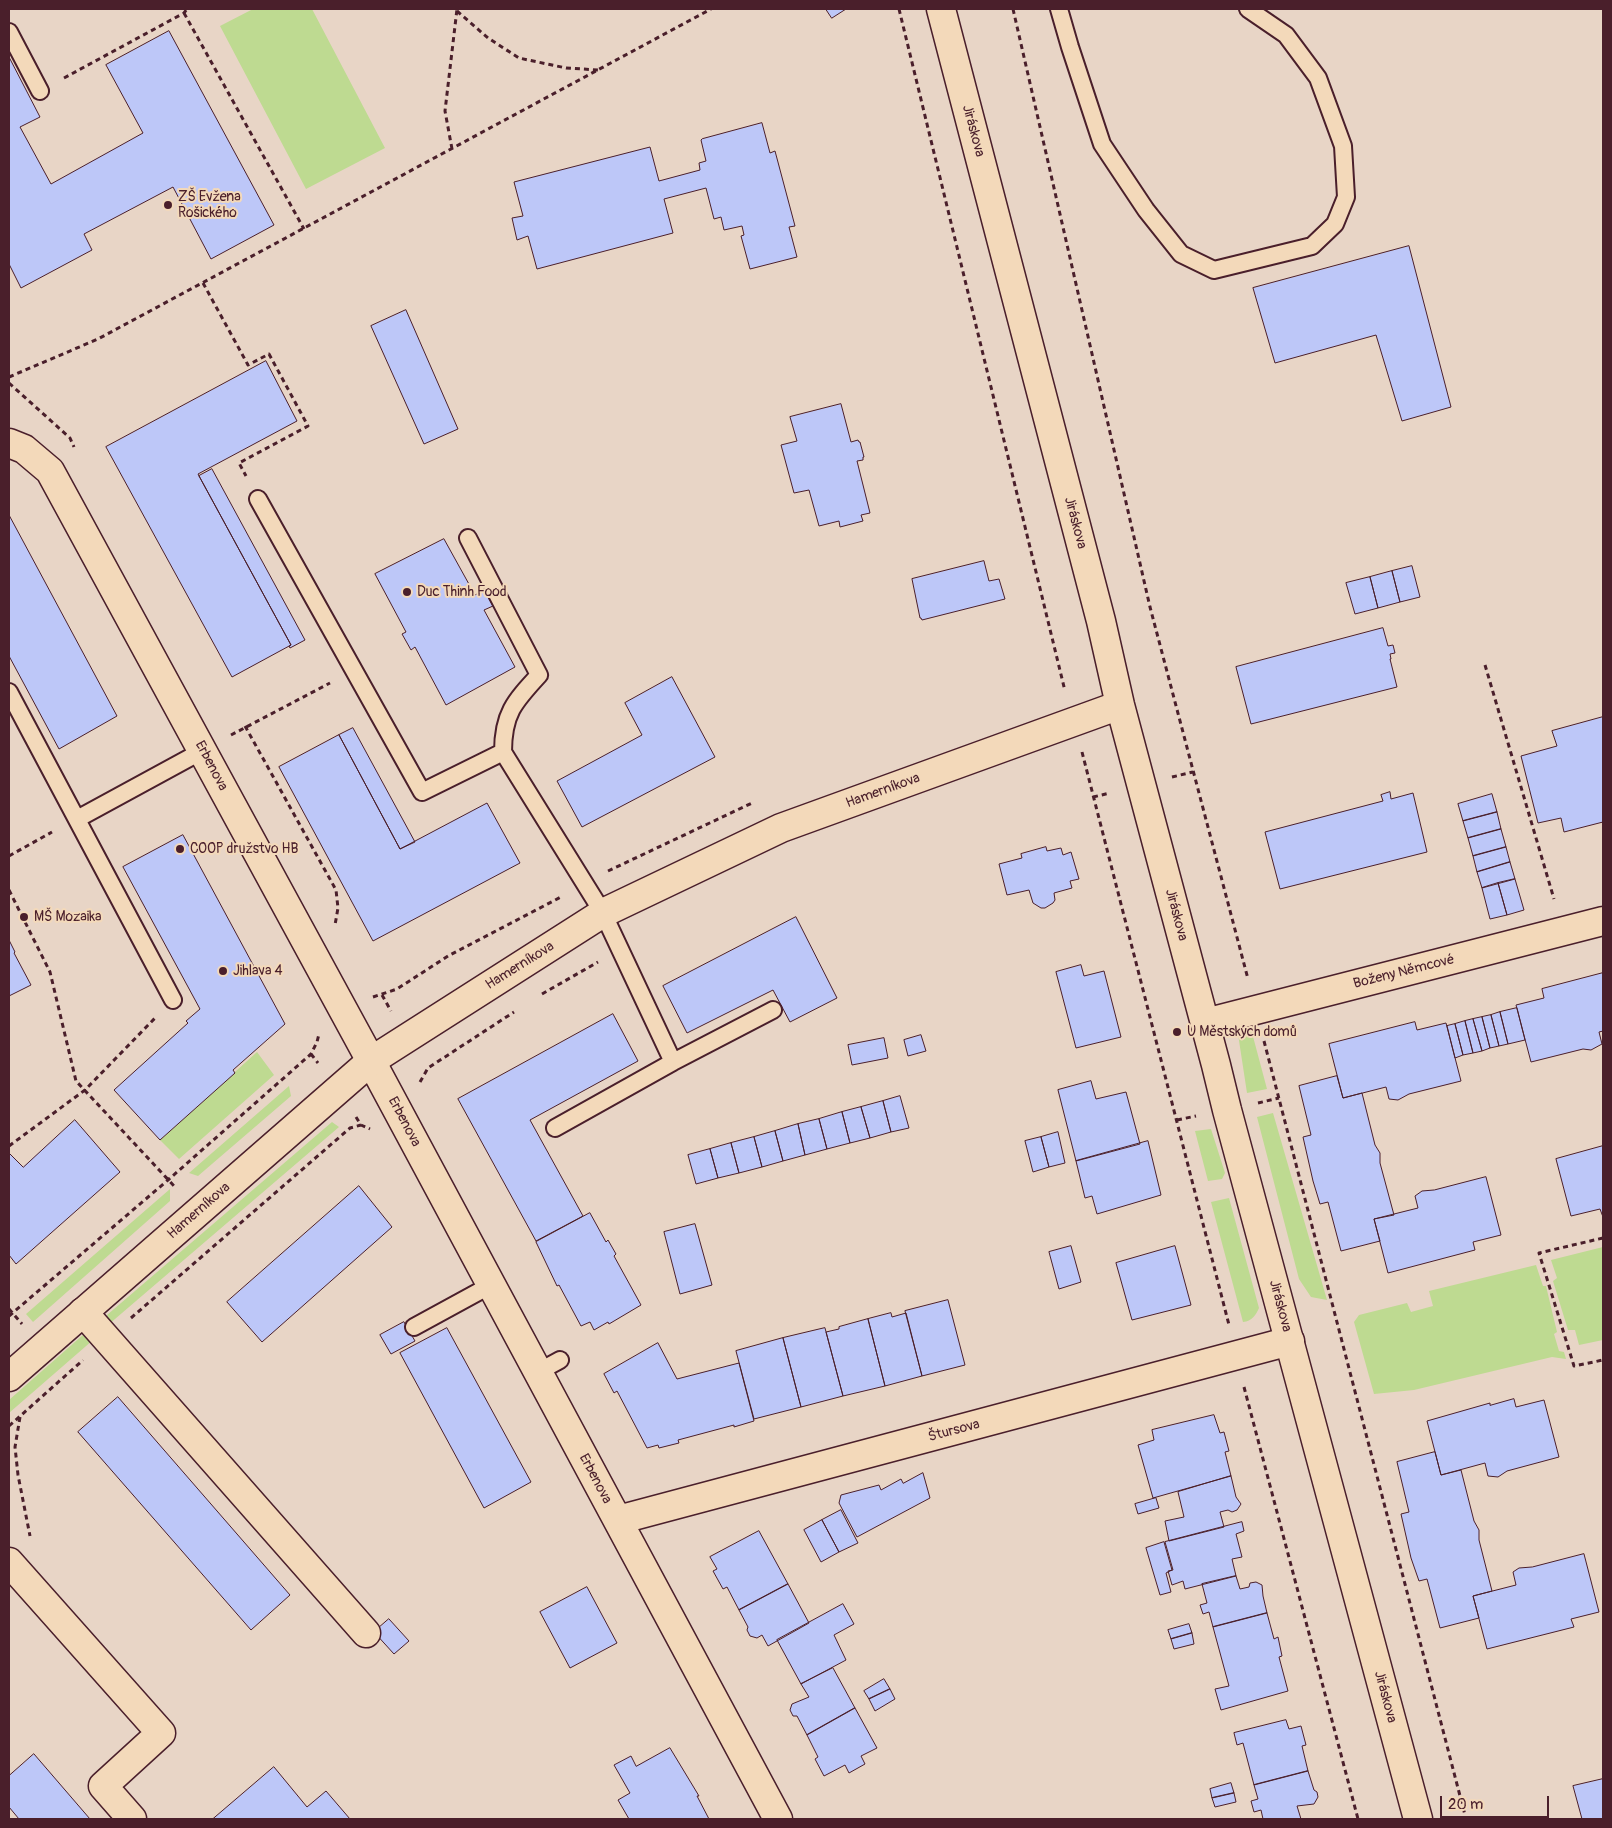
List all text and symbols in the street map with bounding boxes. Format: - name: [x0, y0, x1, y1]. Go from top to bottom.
- street label: Jiráskova: [958, 103, 988, 159]
- place label: ZŠ Evžena Rošického: [178, 189, 241, 222]
- marker: ZŠ Evžena Rošického: [162, 199, 174, 211]
- street label: Jiráskova: [1060, 495, 1090, 551]
- place label: Duc Thinh Food: [417, 584, 507, 600]
- marker: Duc Thinh Food: [401, 586, 413, 598]
- street label: Erbenova: [191, 738, 231, 794]
- street label: Hamerníkova: [844, 770, 922, 812]
- place label: COOP družstvo HB: [190, 841, 298, 857]
- marker: COOP družstvo HB: [174, 843, 186, 855]
- street label: Jiráskova: [1161, 887, 1191, 943]
- place label: MŠ Mozaika: [34, 909, 102, 925]
- marker: MŠ Mozaika: [18, 911, 30, 923]
- street label: Hamerníkova: [483, 938, 557, 994]
- street label: Boženy Němcové: [1352, 951, 1456, 993]
- place label: Jihlava 4: [233, 963, 283, 979]
- marker: Jihlava 4: [217, 965, 229, 977]
- place label: U Městských domů: [1187, 1024, 1297, 1040]
- marker: U Městských domů: [1171, 1026, 1183, 1038]
- street label: Erbenova: [384, 1094, 424, 1150]
- street label: Hamerníkova: [164, 1179, 234, 1243]
- street label: Jiráskova: [1265, 1278, 1295, 1334]
- street label: Štursova: [926, 1416, 982, 1446]
- street label: Erbenova: [575, 1451, 615, 1507]
- street label: Jiráskova: [1370, 1669, 1400, 1725]
- scale bar: [1442, 1786, 1551, 1818]
- text: 20 m: [1448, 1795, 1483, 1814]

